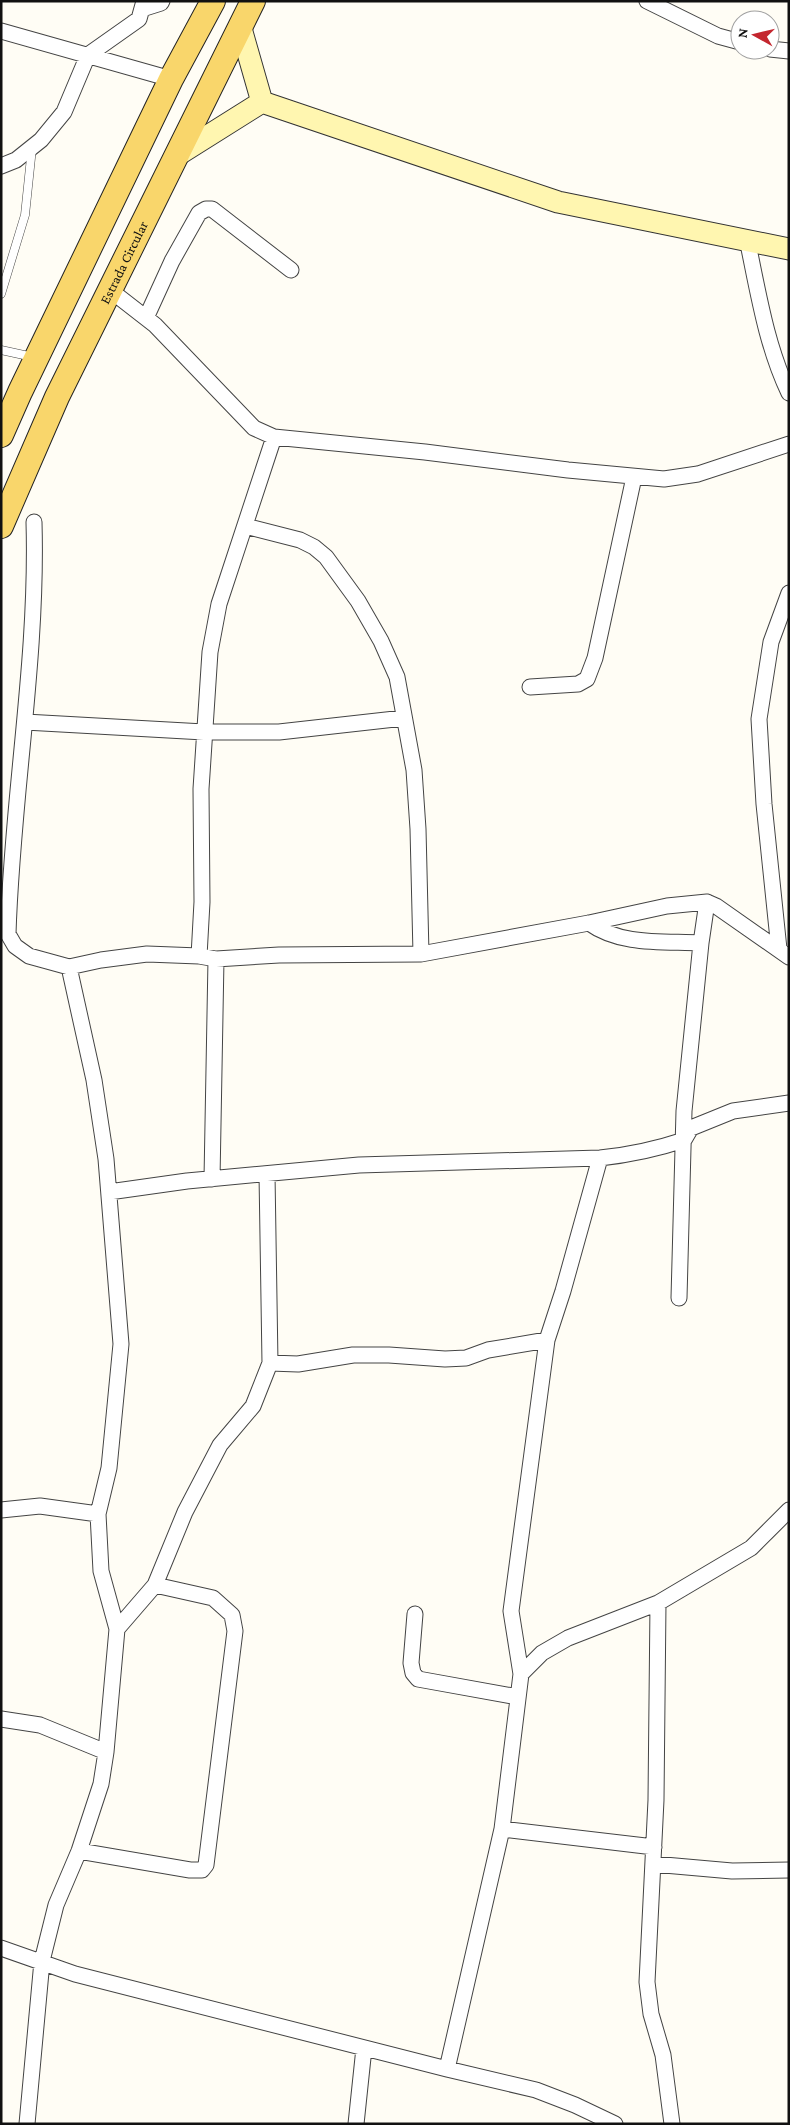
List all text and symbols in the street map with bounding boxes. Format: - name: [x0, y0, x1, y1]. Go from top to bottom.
- north arrow: [730, 10, 780, 60]
- text: N: [734, 27, 751, 39]
- street label: Estrada Circular: [96, 218, 151, 306]

